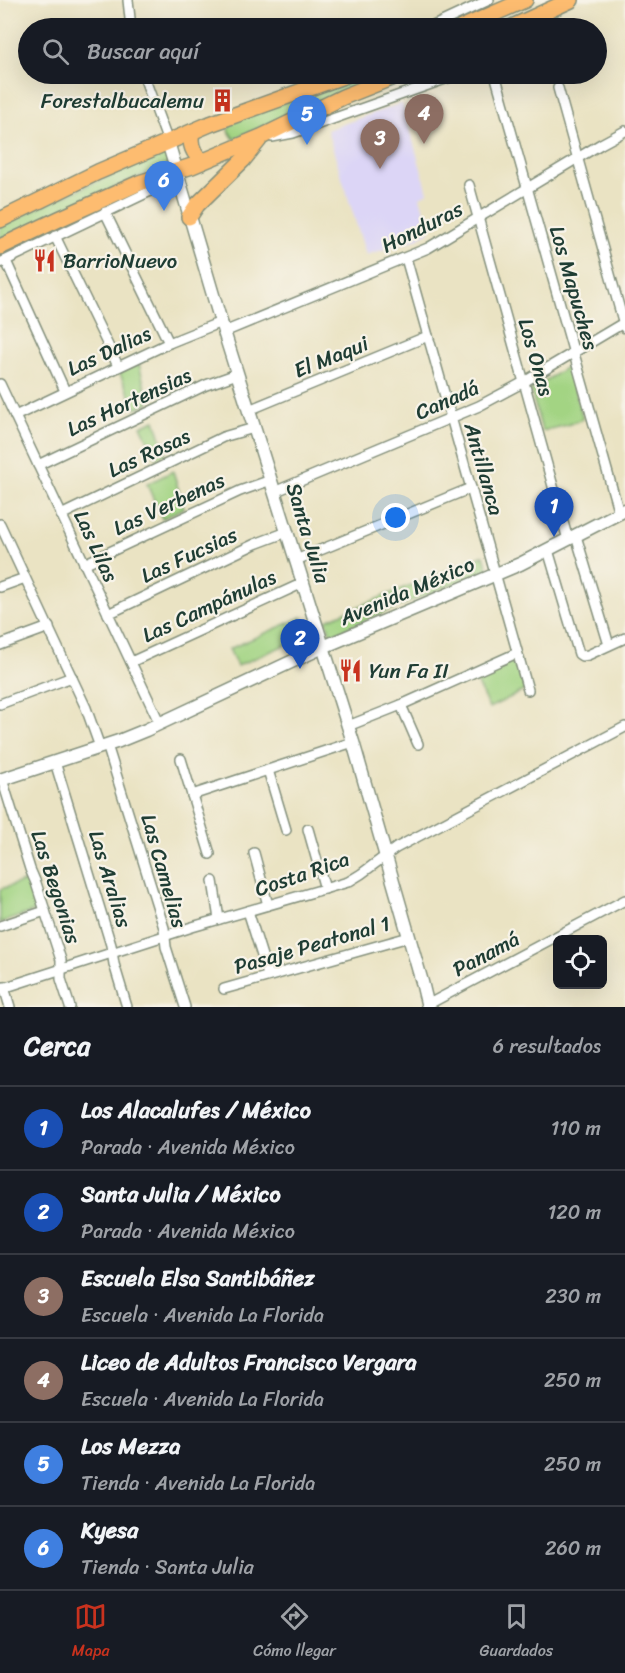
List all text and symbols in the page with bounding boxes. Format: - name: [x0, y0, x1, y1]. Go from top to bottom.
- search box: [18, 18, 607, 84]
- text: Buscar aquí: [87, 32, 199, 71]
- icon: search: [39, 35, 72, 68]
- place label: Forestalbucalemu: [41, 82, 205, 120]
- building icon: Forestalbucalemu: [209, 88, 235, 114]
- pin: 4: [404, 94, 444, 144]
- pin: 5: [288, 96, 326, 145]
- pin: 3: [360, 120, 400, 169]
- pin: 6: [144, 162, 184, 211]
- street label: Honduras: [374, 190, 470, 264]
- street label: Los Mapuches: [538, 221, 610, 355]
- place label: BarrioNuevo: [63, 242, 177, 280]
- restaurant icon: BarrioNuevo: [32, 248, 58, 274]
- street label: Los Onas: [507, 314, 565, 401]
- street label: Las Dalias: [60, 315, 158, 387]
- street label: El Maqui: [288, 324, 375, 389]
- street label: Las Hortensias: [60, 356, 198, 448]
- street label: Canadá: [409, 369, 486, 431]
- street label: Las Rosas: [101, 417, 197, 489]
- street label: Antillanca: [452, 417, 515, 520]
- street label: Las Verbenas: [107, 461, 232, 547]
- street label: Santa Julia: [275, 478, 341, 589]
- pin: 1: [534, 488, 574, 537]
- your location: [381, 503, 410, 532]
- street label: Las Lilas: [63, 504, 129, 589]
- street label: Las Fucsias: [134, 516, 244, 594]
- street label: Avenida México: [332, 545, 481, 637]
- street label: Las Campánulas: [135, 558, 283, 654]
- pin: 2: [280, 620, 320, 669]
- place label: Yun Fa II: [369, 652, 449, 690]
- restaurant icon: Yun Fa II: [338, 658, 364, 684]
- street label: Las Camelias: [130, 809, 199, 933]
- street label: Las Begonias: [20, 825, 92, 949]
- street label: Las Aralias: [77, 825, 143, 933]
- street label: Costa Rica: [249, 840, 355, 908]
- street label: Pasaje Peatonal 1: [229, 905, 395, 985]
- street label: Panamá: [445, 920, 527, 988]
- map controls: [553, 935, 607, 989]
- button: locate: [553, 935, 607, 989]
- text: Cerca: [24, 1023, 90, 1069]
- text: 6 resultados: [493, 1029, 601, 1064]
- text: Los Alacalufes / México: [81, 1091, 311, 1130]
- text: 1: [39, 1111, 48, 1146]
- text: 110 m: [551, 1111, 601, 1146]
- text: Parada · Avenida México: [81, 1130, 295, 1165]
- text: Santa Julia / México: [81, 1175, 281, 1214]
- text: 2: [38, 1195, 49, 1230]
- text: 120 m: [548, 1195, 601, 1230]
- text: Parada · Avenida México: [81, 1214, 295, 1249]
- text: Escuela Elsa Santibáñez: [81, 1259, 315, 1298]
- text: 3: [38, 1279, 49, 1314]
- text: 230 m: [545, 1279, 601, 1314]
- text: Escuela · Avenida La Florida: [81, 1298, 324, 1333]
- text: Liceo de Adultos Francisco Vergara: [81, 1343, 417, 1382]
- text: 4: [37, 1363, 50, 1398]
- text: 250 m: [544, 1363, 601, 1398]
- text: Escuela · Avenida La Florida: [81, 1382, 324, 1417]
- text: Los Mezza: [81, 1427, 180, 1466]
- text: 5: [37, 1447, 50, 1482]
- text: 250 m: [544, 1447, 601, 1482]
- text: Tienda · Avenida La Florida: [81, 1466, 315, 1501]
- text: Kyesa: [81, 1511, 138, 1550]
- text: 6: [38, 1531, 49, 1566]
- text: 260 m: [545, 1531, 601, 1566]
- text: Tienda · Santa Julia: [81, 1550, 254, 1585]
- tab: Mapa: [72, 1600, 109, 1665]
- tab: Cómo llegar: [253, 1600, 336, 1665]
- tab: Guardados: [480, 1600, 553, 1665]

